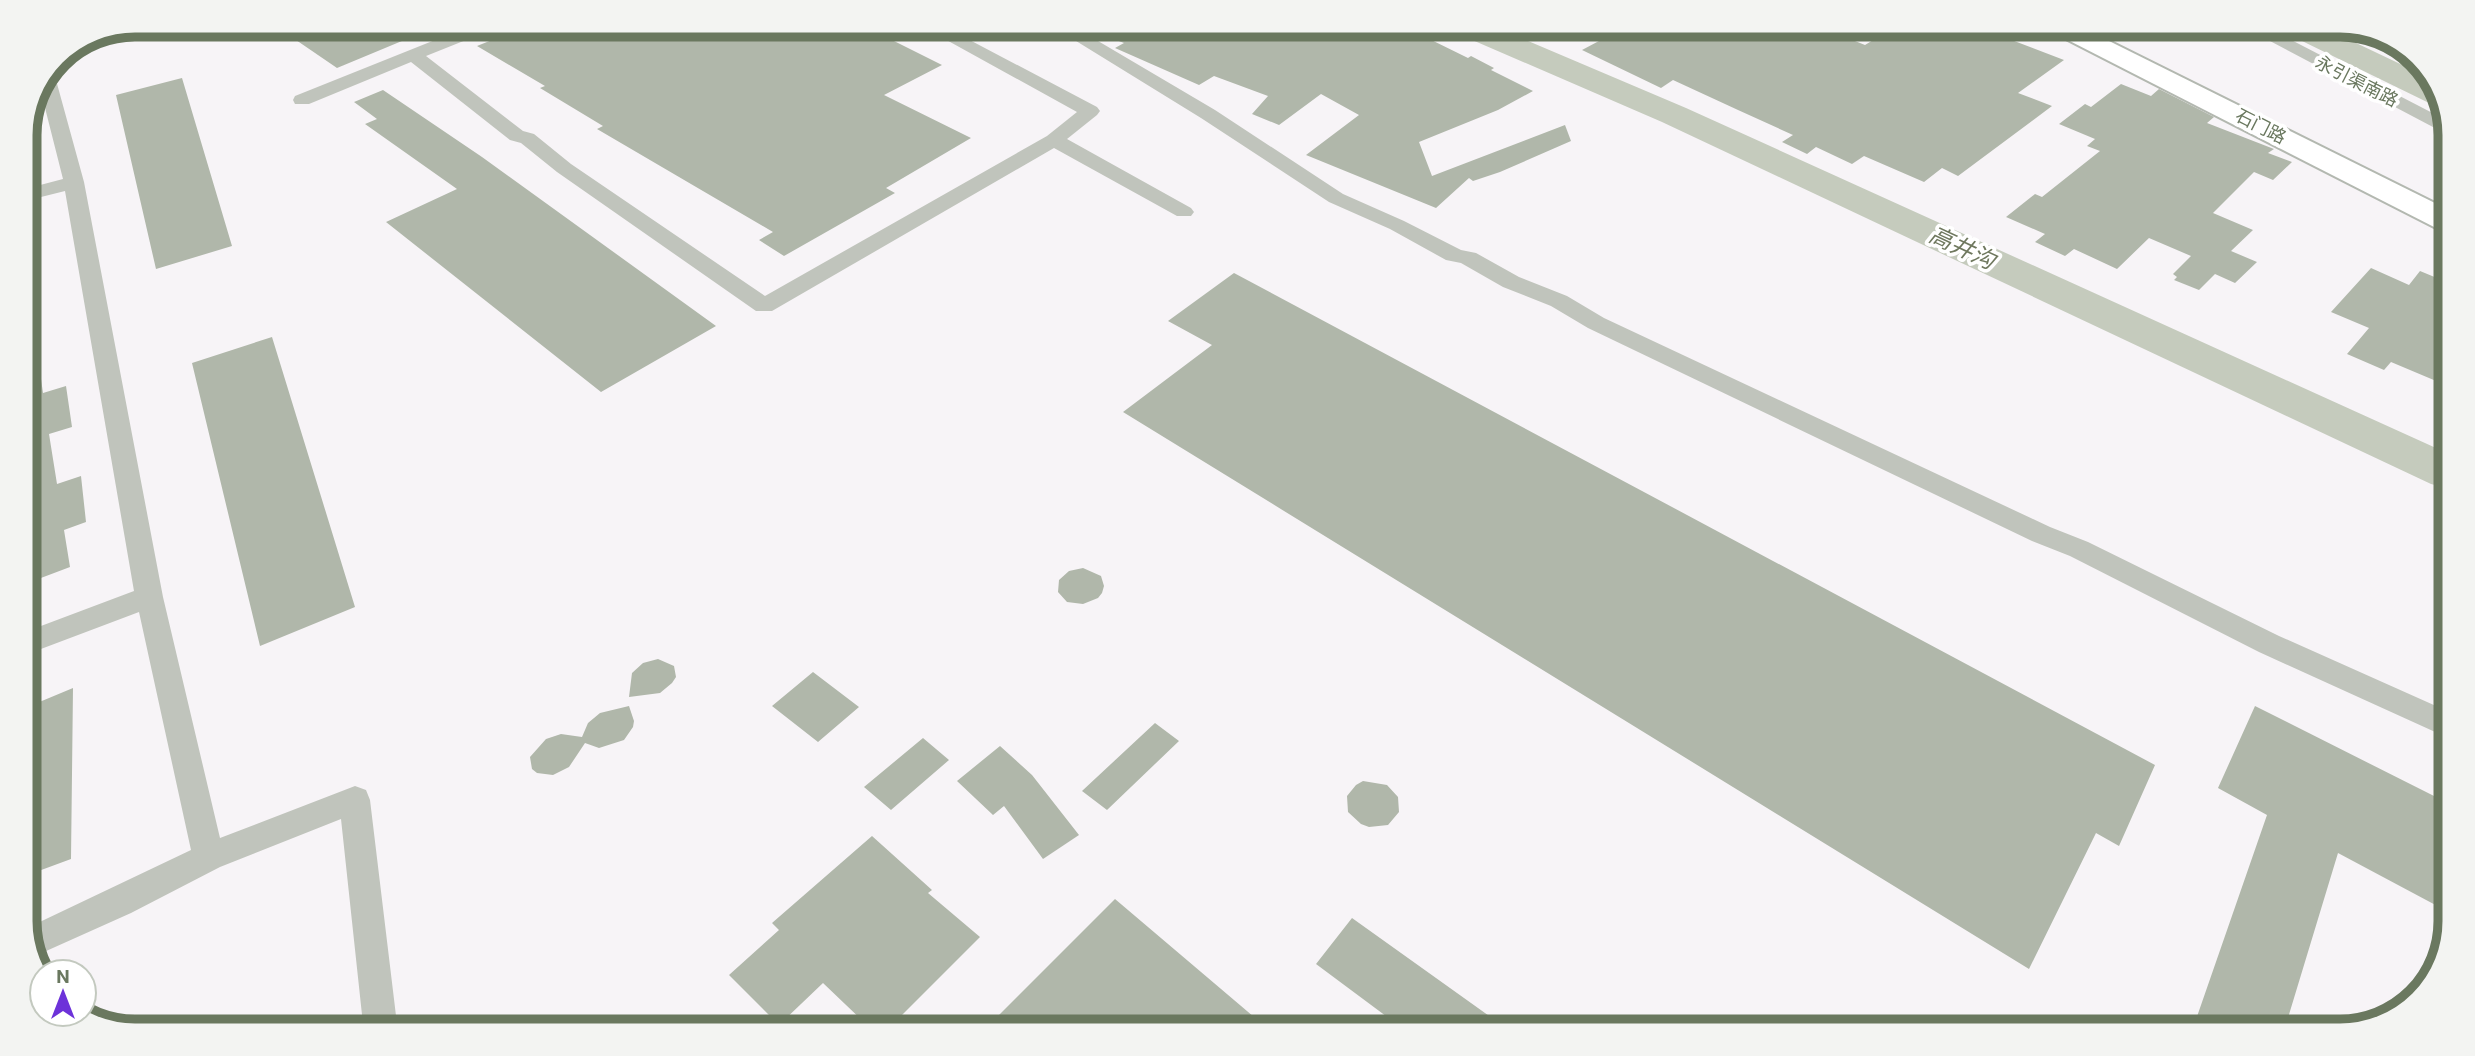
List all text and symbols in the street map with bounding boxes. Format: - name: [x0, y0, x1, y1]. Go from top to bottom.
- street label: 永引渠南路: [2312, 51, 2402, 111]
- street label: 石门路: [2232, 104, 2290, 148]
- water label: 高井沟: [1925, 221, 2002, 276]
- north arrow: [28, 958, 98, 1028]
- text: N: [56, 965, 70, 988]

